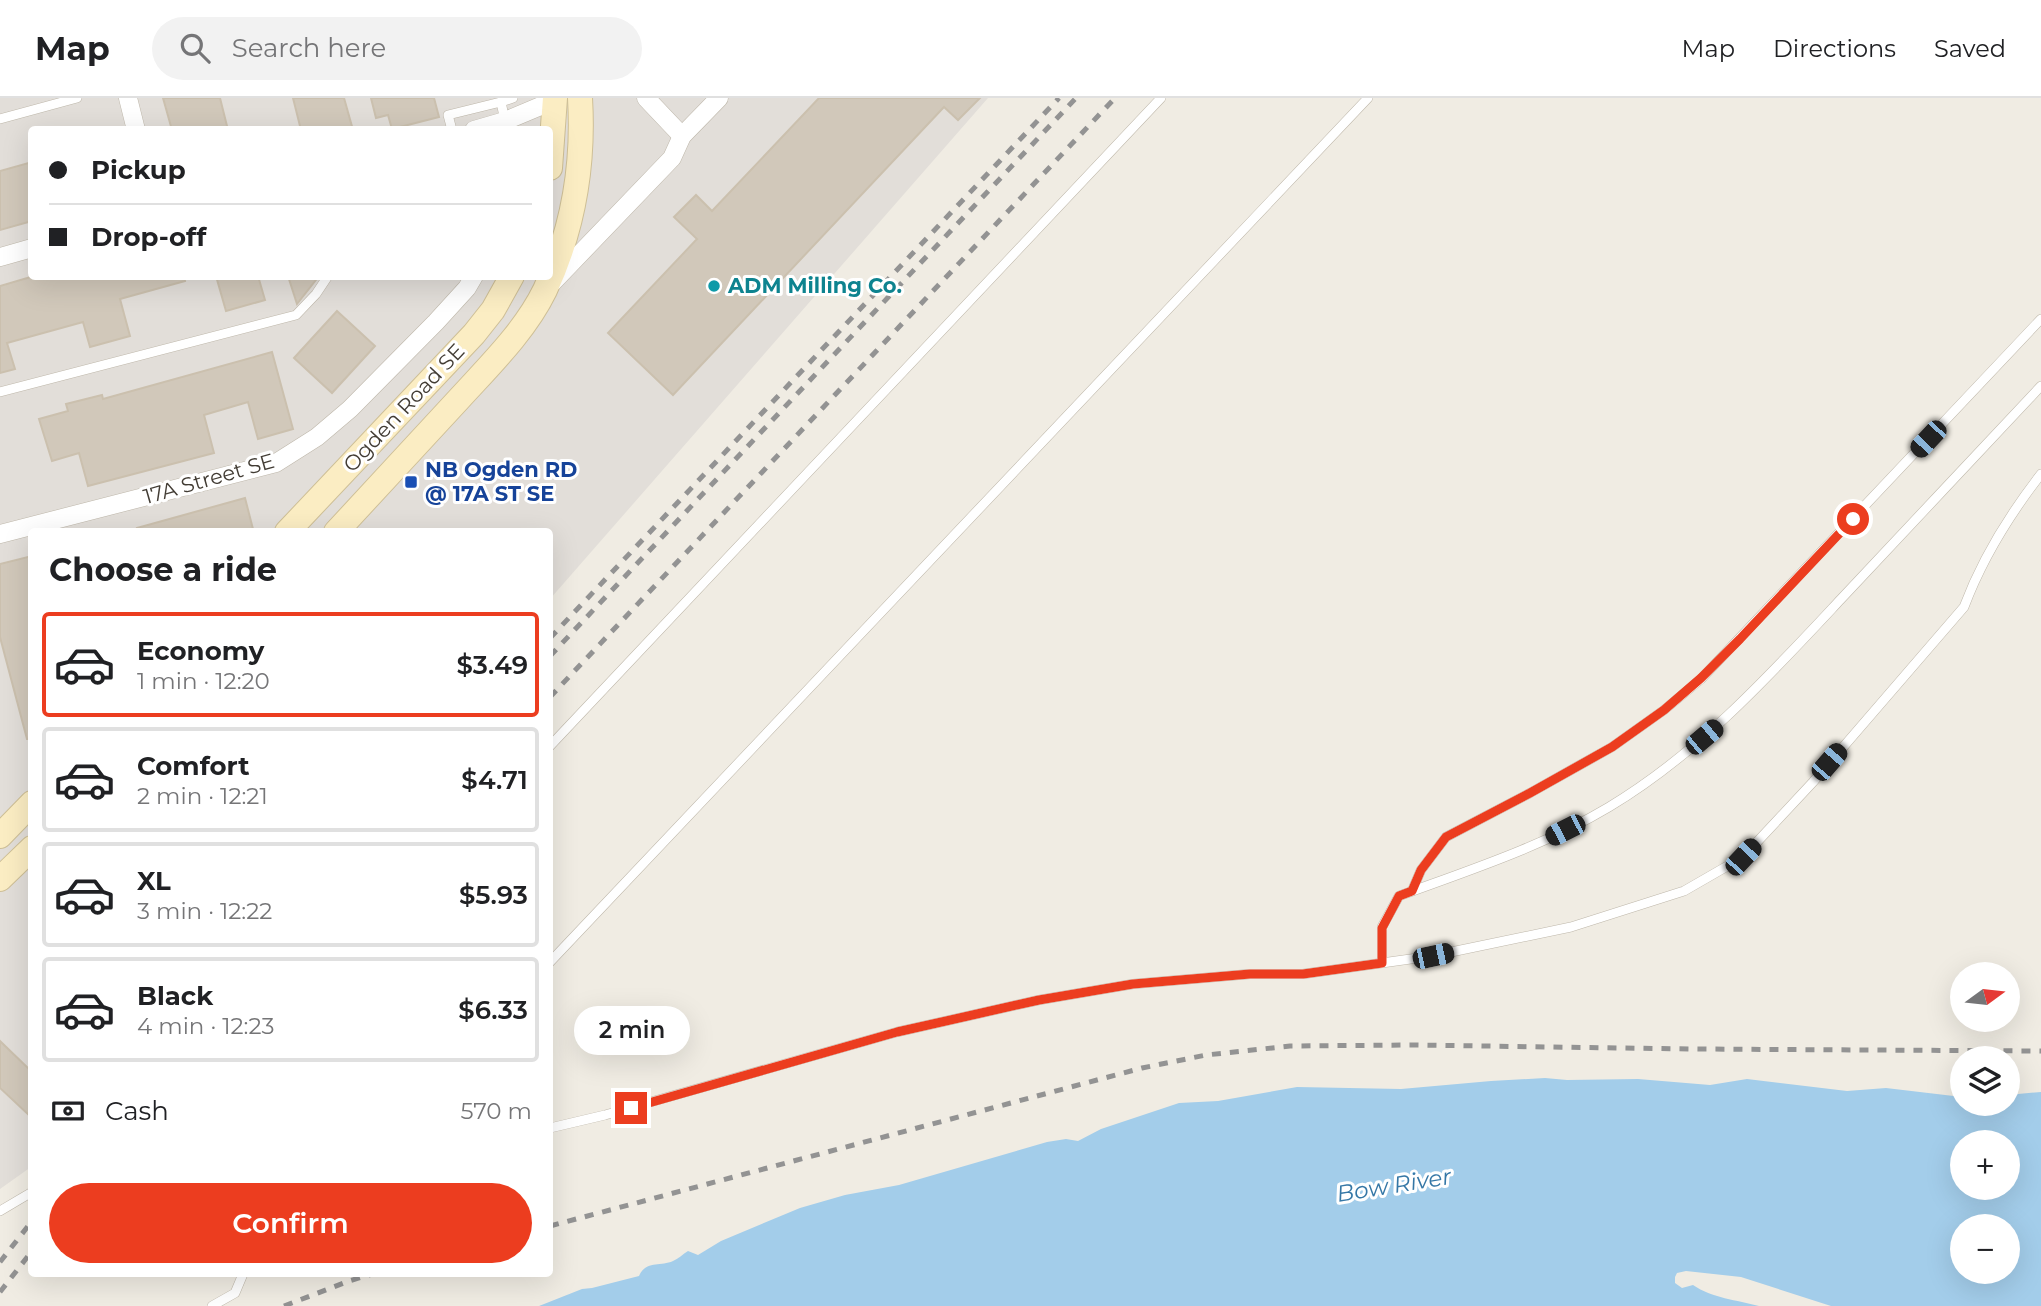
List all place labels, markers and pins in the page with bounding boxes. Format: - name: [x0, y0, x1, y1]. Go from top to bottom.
- place label: ADM Milling Co.: [727, 273, 902, 298]
- marker: ADM Milling Co.: [706, 278, 722, 294]
- place label: NB Ogden RD @ 17A ST SE: [425, 457, 577, 506]
- marker: NB Ogden RD @ 17A ST SE: [403, 474, 419, 490]

